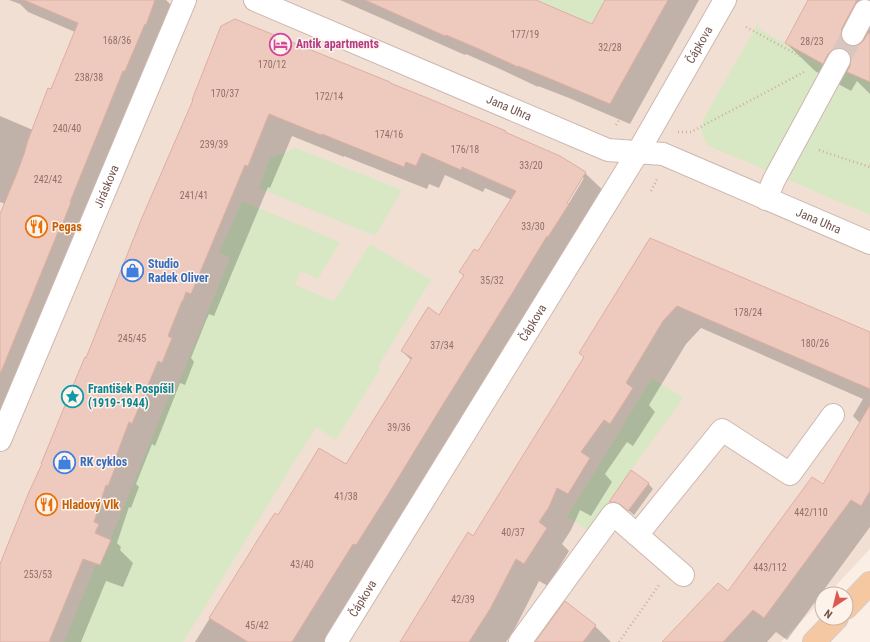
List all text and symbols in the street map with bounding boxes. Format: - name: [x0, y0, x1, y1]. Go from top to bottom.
- street label: Čápkova: [682, 24, 716, 66]
- house number: 177/19: [511, 29, 539, 40]
- hotel icon: Antik apartments: [268, 31, 294, 57]
- house number: 168/36: [103, 35, 131, 46]
- house number: 28/23: [800, 36, 824, 47]
- place label: Antik apartments: [296, 37, 379, 51]
- house number: 32/28: [598, 42, 622, 53]
- house number: 170/12: [258, 59, 286, 70]
- house number: 238/38: [75, 72, 103, 83]
- house number: 170/37: [211, 88, 239, 99]
- house number: 172/14: [315, 91, 343, 102]
- street label: Jana Uhra: [484, 92, 534, 124]
- house number: 240/40: [53, 123, 81, 134]
- house number: 174/16: [375, 129, 403, 140]
- house number: 239/39: [200, 139, 228, 150]
- house number: 176/18: [451, 144, 479, 155]
- house number: 33/20: [519, 160, 543, 171]
- street label: Jiráskova: [91, 163, 122, 210]
- house number: 242/42: [34, 174, 62, 185]
- house number: 241/41: [180, 190, 208, 201]
- street label: Jana Uhra: [794, 205, 843, 237]
- restaurant icon: Pegas: [24, 214, 50, 240]
- place label: Pegas: [52, 220, 82, 234]
- house number: 33/30: [521, 221, 545, 232]
- place label: Studio Radek Oliver: [148, 257, 209, 285]
- shop icon: Studio Radek Oliver: [119, 258, 145, 284]
- house number: 35/32: [480, 275, 504, 286]
- street label: Čápkova: [515, 302, 550, 344]
- house number: 178/24: [734, 307, 762, 318]
- house number: 245/45: [118, 333, 146, 344]
- house number: 180/26: [801, 338, 829, 349]
- house number: 37/34: [430, 340, 454, 351]
- place label: František Pospíšil (1919-1944): [88, 382, 174, 410]
- place icon: František Pospíšil (1919-1944): [59, 383, 85, 409]
- house number: 39/36: [387, 422, 411, 433]
- shop icon: RK cyklos: [51, 449, 77, 475]
- place label: RK cyklos: [80, 455, 128, 469]
- house number: 41/38: [334, 491, 358, 502]
- restaurant icon: Hladový Vlk: [33, 492, 59, 518]
- place label: Hladový Vlk: [62, 498, 119, 512]
- house number: 442/110: [794, 507, 828, 518]
- house number: 40/37: [501, 527, 525, 538]
- house number: 43/40: [290, 559, 314, 570]
- house number: 443/112: [753, 562, 787, 573]
- house number: 253/53: [24, 569, 52, 580]
- street label: Čápkova: [345, 577, 380, 620]
- north arrow: [814, 586, 854, 626]
- house number: 42/39: [451, 594, 475, 605]
- text: N: [822, 606, 835, 621]
- house number: 45/42: [245, 620, 269, 631]

